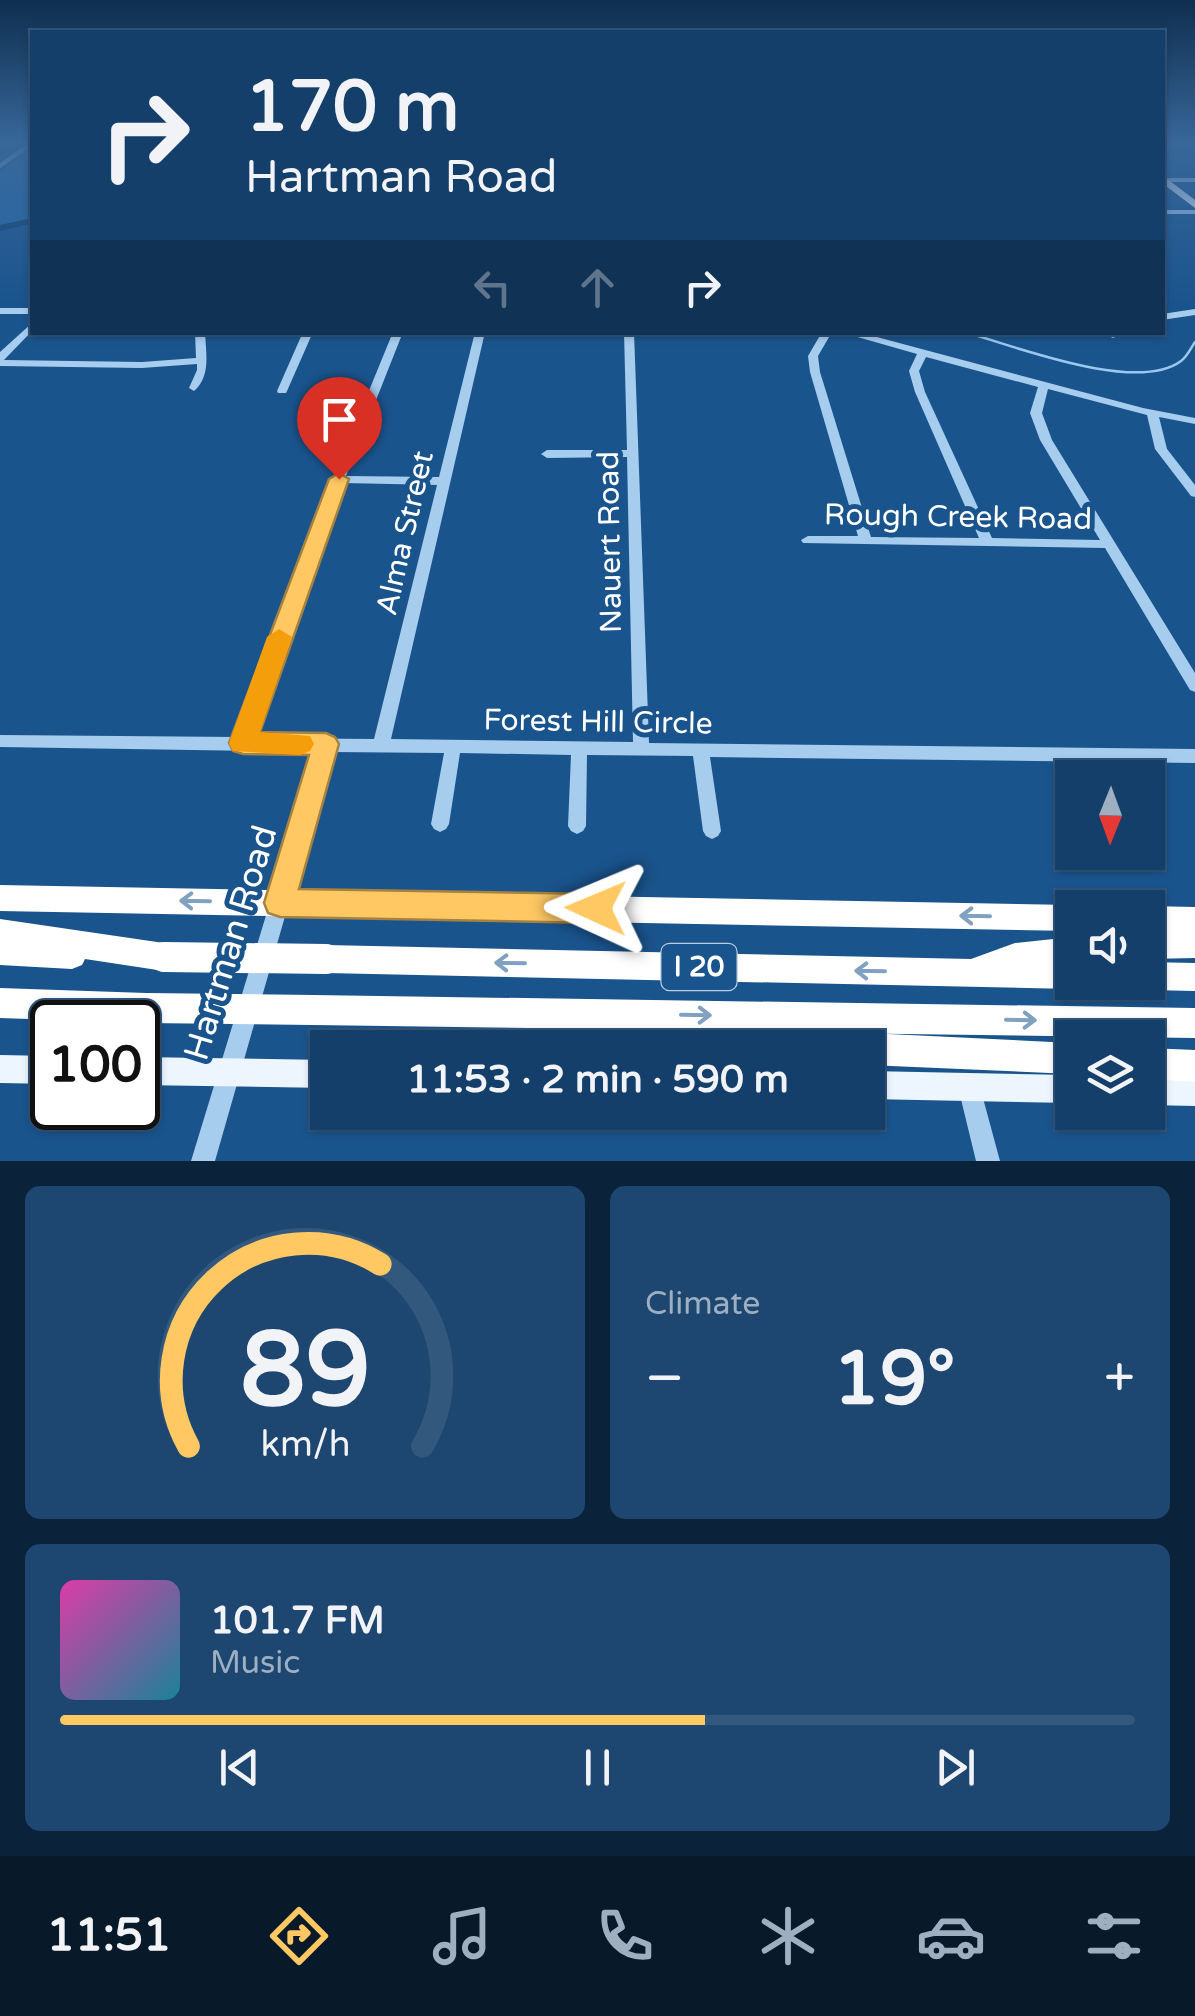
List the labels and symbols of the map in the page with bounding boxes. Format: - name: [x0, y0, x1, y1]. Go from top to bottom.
- pin: [297, 377, 382, 480]
- street label: Alma Street: [368, 447, 442, 619]
- street label: Nauert Road: [590, 451, 630, 633]
- street label: Rough Creek Road: [824, 496, 1092, 538]
- street label: Forest Hill Circle: [483, 702, 713, 742]
- north arrow: [1055, 760, 1165, 870]
- street label: Hartman Road: [175, 821, 287, 1065]
- position arrow: [544, 856, 648, 960]
- one-way arrow: [180, 892, 212, 910]
- one-way arrow: [960, 906, 992, 926]
- road number: I 20: [662, 944, 736, 990]
- one-way arrow: [495, 954, 527, 973]
- one-way arrow: [855, 962, 887, 981]
- speed limit sign: 100: [30, 1000, 160, 1130]
- one-way arrow: [678, 1006, 711, 1024]
- one-way arrow: [1004, 1010, 1036, 1030]

